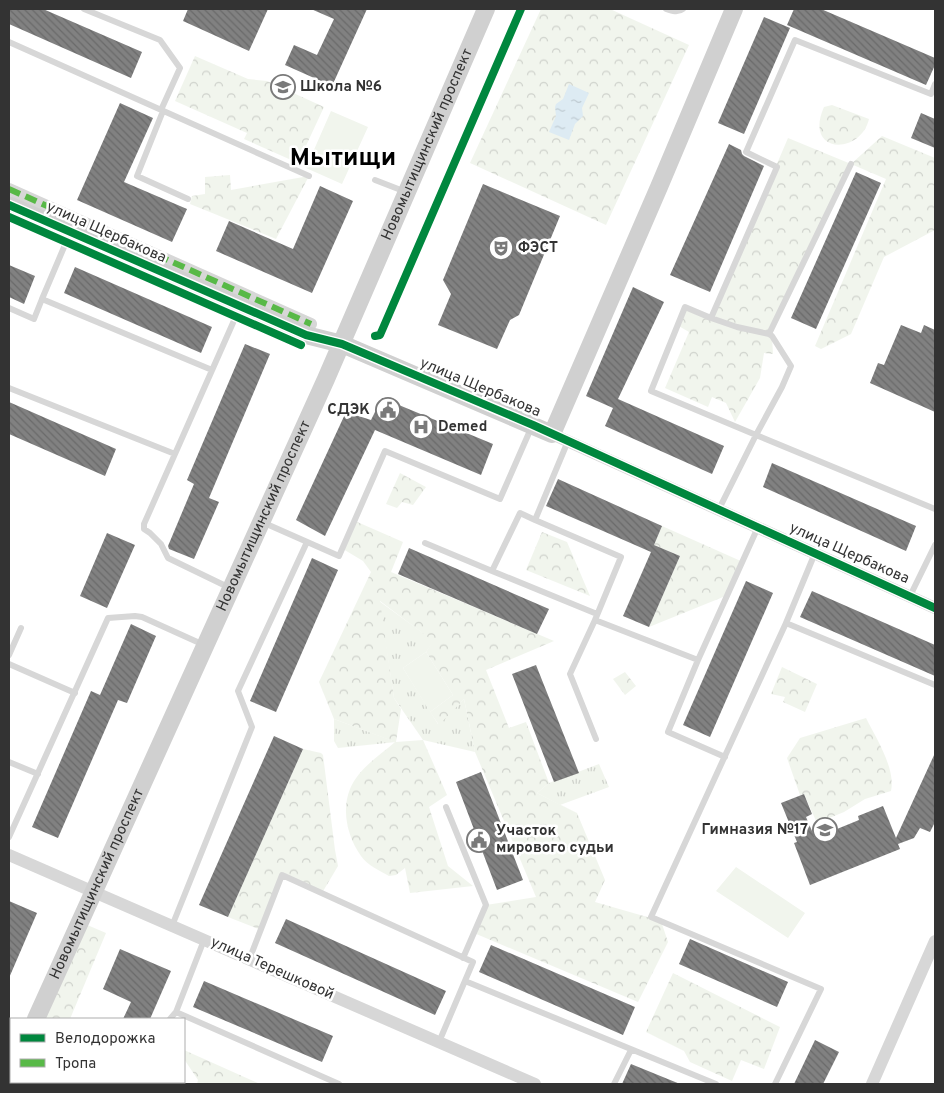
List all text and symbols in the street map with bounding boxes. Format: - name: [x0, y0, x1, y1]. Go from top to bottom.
- street label: Новомытищинский проспект: [377, 45, 477, 244]
- school or university icon: Школа №6: [270, 74, 296, 100]
- place label: Школа №6: [300, 78, 382, 97]
- district label: Мытищи: [290, 143, 396, 175]
- street label: улица Щербакова: [43, 198, 169, 268]
- theatre icon: ФЭСТ: [488, 235, 514, 261]
- place label: ФЭСТ: [518, 239, 558, 258]
- street label: улица Щербакова: [417, 354, 543, 422]
- public building icon: СДЭК: [375, 397, 401, 423]
- place label: СДЭК: [327, 401, 370, 420]
- hospital icon: Demed: [408, 414, 434, 440]
- street label: Новомытищинский проспект: [212, 418, 315, 615]
- place label: Demed: [438, 418, 487, 437]
- street label: улица Щербакова: [786, 519, 912, 589]
- street label: Новомытищинский проспект: [46, 786, 149, 983]
- school or university icon: Гимназия №17: [812, 817, 838, 843]
- place label: Гимназия №17: [702, 821, 808, 840]
- place label: Участок мирового судьи: [496, 822, 614, 858]
- public building icon: Участок мирового судьи: [466, 827, 492, 853]
- street label: улица Терешковой: [207, 933, 337, 1005]
- legend: [10, 1018, 185, 1083]
- text: Велодорожка: [55, 1030, 155, 1049]
- text: Тропа: [55, 1055, 96, 1074]

